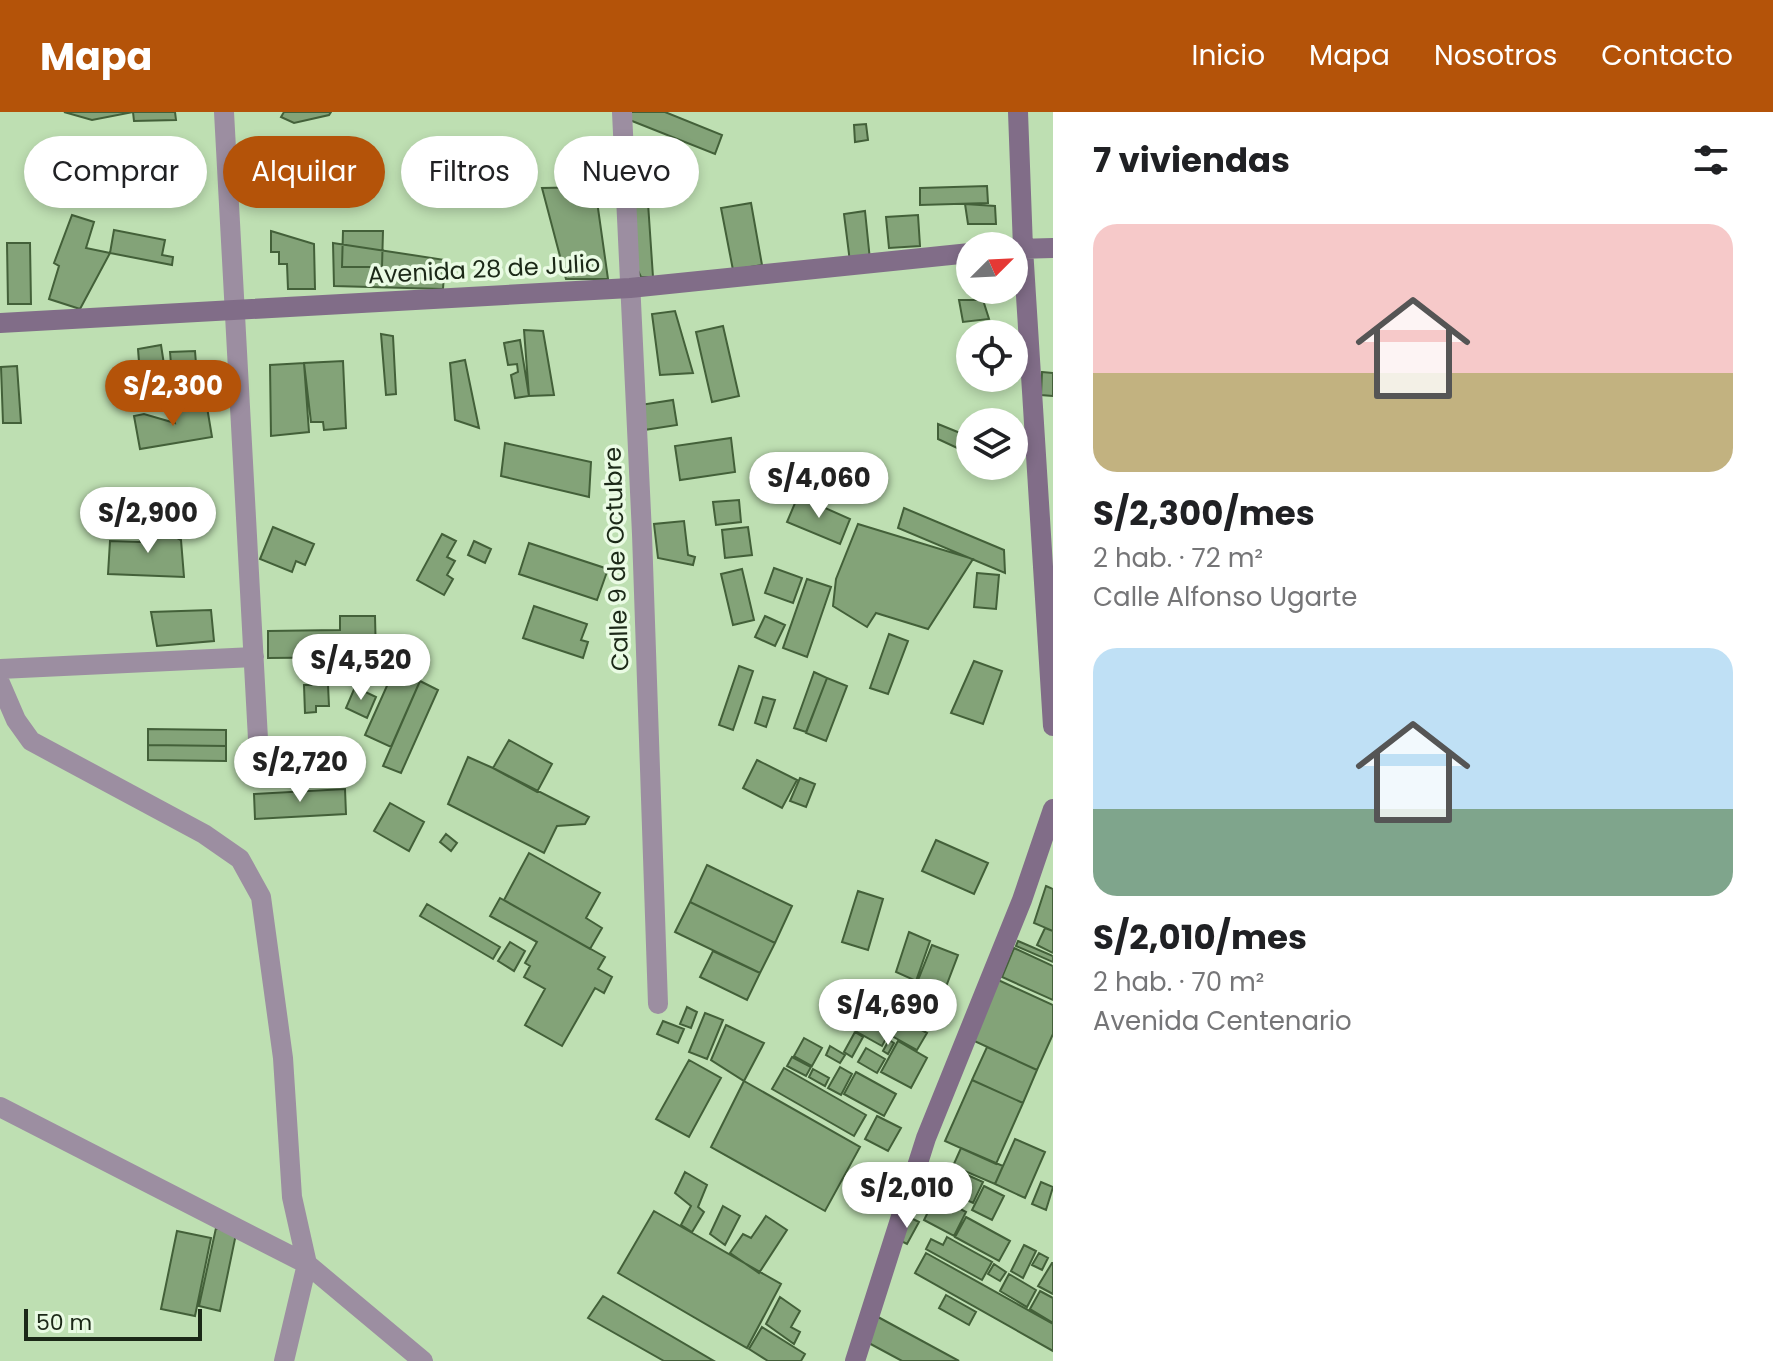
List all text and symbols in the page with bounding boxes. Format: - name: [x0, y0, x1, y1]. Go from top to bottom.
- text: Mapa: [40, 30, 152, 83]
- text: Inicio: [1192, 36, 1265, 75]
- text: Mapa: [1309, 36, 1390, 75]
- text: Nosotros: [1434, 36, 1557, 75]
- text: Contacto: [1601, 36, 1733, 75]
- chip: Comprar: [24, 136, 207, 208]
- chip: Alquilar: [223, 136, 385, 208]
- chip: Filtros: [401, 136, 538, 208]
- chip: Nuevo: [554, 136, 699, 208]
- text: 7 viviendas: [1093, 136, 1290, 184]
- icon: filters: [1689, 138, 1733, 182]
- north arrow: [956, 232, 1028, 304]
- map controls: [956, 232, 1028, 480]
- street label: Avenida 28 de Julio: [367, 246, 601, 292]
- icon: home: [1341, 276, 1485, 420]
- button: locate: [956, 320, 1028, 392]
- pin: S/2,300: [99, 360, 247, 428]
- text: S/2,300: [123, 368, 223, 404]
- button: layers: [956, 408, 1028, 480]
- street label: Calle 9 de Octubre: [596, 446, 636, 672]
- pin: S/4,060: [745, 452, 893, 520]
- text: S/4,060: [767, 460, 871, 496]
- pin: S/2,900: [74, 487, 222, 555]
- text: S/2,300/mes: [1093, 489, 1315, 537]
- text: S/2,900: [98, 495, 198, 531]
- text: 2 hab. · 72 m²: [1093, 540, 1263, 576]
- text: Calle Alfonso Ugarte: [1093, 579, 1357, 615]
- pin: S/4,520: [287, 634, 435, 702]
- text: S/4,520: [310, 642, 412, 678]
- icon: home: [1341, 700, 1485, 844]
- pin: S/2,720: [226, 736, 374, 804]
- text: S/2,720: [252, 744, 348, 780]
- text: S/2,010/mes: [1093, 913, 1307, 961]
- text: 2 hab. · 70 m²: [1093, 964, 1264, 1000]
- pin: S/4,690: [814, 979, 962, 1047]
- text: S/4,690: [837, 987, 939, 1023]
- text: Avenida Centenario: [1093, 1003, 1352, 1039]
- pin: S/2,010: [833, 1162, 981, 1230]
- text: S/2,010: [860, 1170, 954, 1206]
- scale bar: [24, 1305, 202, 1341]
- text: 50 m: [36, 1307, 92, 1338]

